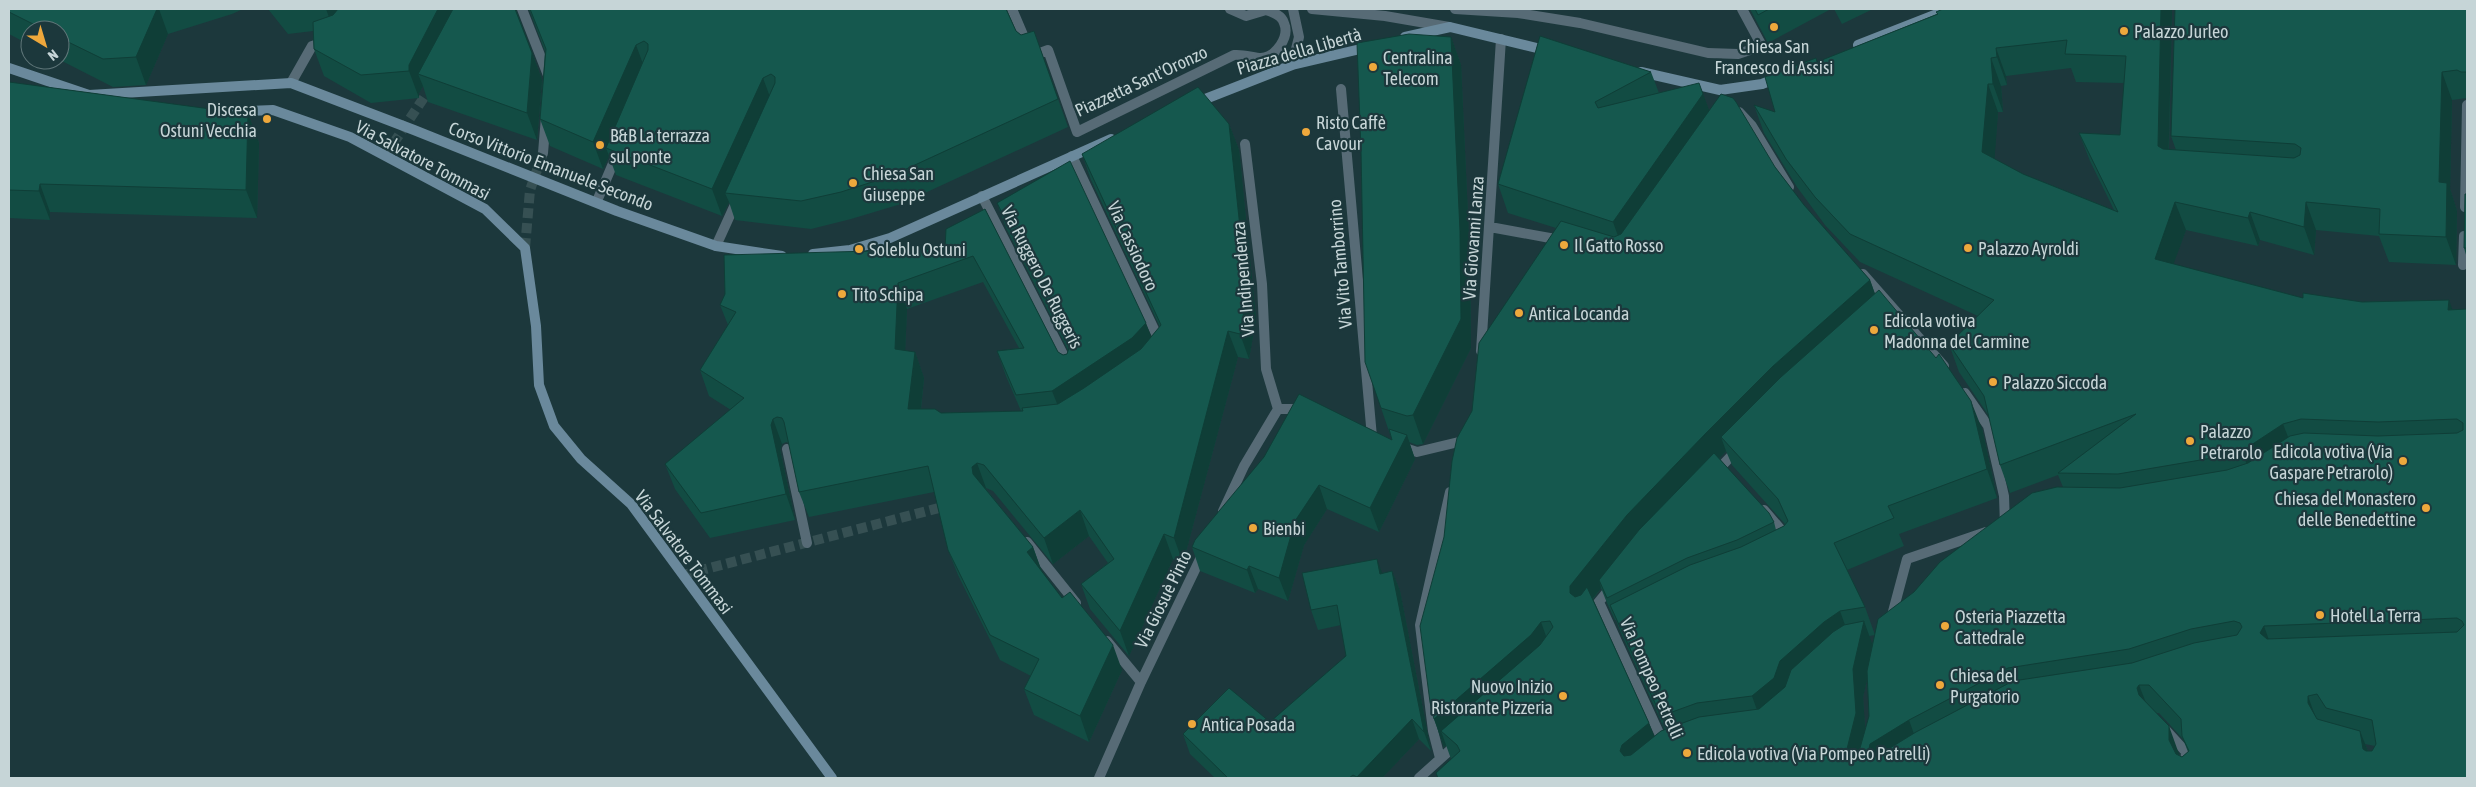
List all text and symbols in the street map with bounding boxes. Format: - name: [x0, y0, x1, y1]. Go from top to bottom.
- north arrow: [20, 20, 70, 70]
- marker: Chiesa San Francesco di Assisi: [1768, 21, 1780, 33]
- place label: Palazzo Jurleo: [2134, 21, 2229, 42]
- street label: Piazza della Libertà: [1234, 23, 1364, 79]
- marker: Palazzo Jurleo: [2118, 25, 2130, 37]
- place label: Chiesa San Francesco di Assisi: [1714, 36, 1834, 78]
- street label: Piazzetta Sant'Oronzo: [1071, 41, 1211, 121]
- text: N: [45, 46, 61, 64]
- place label: Centralina Telecom: [1383, 47, 1453, 89]
- marker: Centralina Telecom: [1367, 61, 1379, 73]
- place label: Discesa Ostuni Vecchia: [160, 99, 257, 141]
- place label: Risto Caffè Cavour: [1316, 112, 1386, 154]
- marker: Discesa Ostuni Vecchia: [261, 113, 273, 125]
- street label: Via Salvatore Tommasi: [352, 116, 494, 204]
- street label: Corso Vittorio Emanuele Secondo: [446, 117, 656, 215]
- place label: B&B La terrazza sul ponte: [610, 125, 710, 167]
- marker: Risto Caffè Cavour: [1300, 126, 1312, 138]
- marker: B&B La terrazza sul ponte: [594, 139, 606, 151]
- place label: Chiesa San Giuseppe: [863, 163, 934, 205]
- street label: Via Giovanni Lanza: [1458, 175, 1488, 301]
- marker: Chiesa San Giuseppe: [847, 177, 859, 189]
- street label: Via Cassiodoro: [1103, 198, 1163, 294]
- street label: Via Vito Tamborrino: [1324, 199, 1356, 329]
- street label: Via Ruggero De Ruggeris: [997, 202, 1087, 352]
- street label: Via Indipendenza: [1228, 221, 1258, 337]
- place label: Il Gatto Rosso: [1574, 235, 1663, 256]
- place label: Palazzo Ayroldi: [1978, 238, 2079, 259]
- place label: Soleblu Ostuni: [869, 239, 966, 260]
- marker: Il Gatto Rosso: [1558, 239, 1570, 251]
- marker: Palazzo Ayroldi: [1962, 242, 1974, 254]
- marker: Soleblu Ostuni: [853, 243, 865, 255]
- place label: Tito Schipa: [852, 284, 924, 305]
- marker: Tito Schipa: [836, 288, 848, 300]
- place label: Antica Locanda: [1529, 303, 1629, 324]
- marker: Antica Locanda: [1513, 307, 1525, 319]
- place label: Edicola votiva Madonna del Carmine: [1884, 310, 2029, 352]
- marker: Edicola votiva Madonna del Carmine: [1868, 324, 1880, 336]
- place label: Palazzo Siccoda: [2003, 372, 2107, 393]
- marker: Palazzo Siccoda: [1987, 376, 1999, 388]
- place label: Palazzo Petrarolo: [2200, 421, 2262, 463]
- marker: Palazzo Petrarolo: [2184, 435, 2196, 447]
- place label: Edicola votiva (Via Gaspare Petrarolo): [2269, 441, 2393, 483]
- marker: Edicola votiva (Via Gaspare Petrarolo): [2397, 455, 2409, 467]
- street label: Via Salvatore Tommasi: [631, 486, 737, 618]
- place label: Chiesa del Monastero delle Benedettine: [2275, 488, 2416, 530]
- marker: Chiesa del Monastero delle Benedettine: [2420, 502, 2432, 514]
- place label: Bienbi: [1263, 518, 1305, 539]
- marker: Bienbi: [1247, 522, 1259, 534]
- street label: Via Giosuè Pinto: [1130, 547, 1196, 651]
- place label: Hotel La Terra: [2330, 605, 2421, 626]
- place label: Osteria Piazzetta Cattedrale: [1955, 606, 2066, 648]
- marker: Hotel La Terra: [2314, 609, 2326, 621]
- street label: Via Pompeo Petrelli: [1616, 614, 1688, 742]
- marker: Osteria Piazzetta Cattedrale: [1939, 620, 1951, 632]
- place label: Chiesa del Purgatorio: [1950, 665, 2019, 707]
- place label: Nuovo Inizio Ristorante Pizzeria: [1431, 676, 1553, 718]
- marker: Chiesa del Purgatorio: [1934, 679, 1946, 691]
- marker: Nuovo Inizio Ristorante Pizzeria: [1557, 690, 1569, 702]
- place label: Antica Posada: [1202, 714, 1295, 735]
- marker: Antica Posada: [1186, 718, 1198, 730]
- place label: Edicola votiva (Via Pompeo Patrelli): [1697, 743, 1930, 764]
- marker: Edicola votiva (Via Pompeo Patrelli): [1681, 747, 1693, 759]

